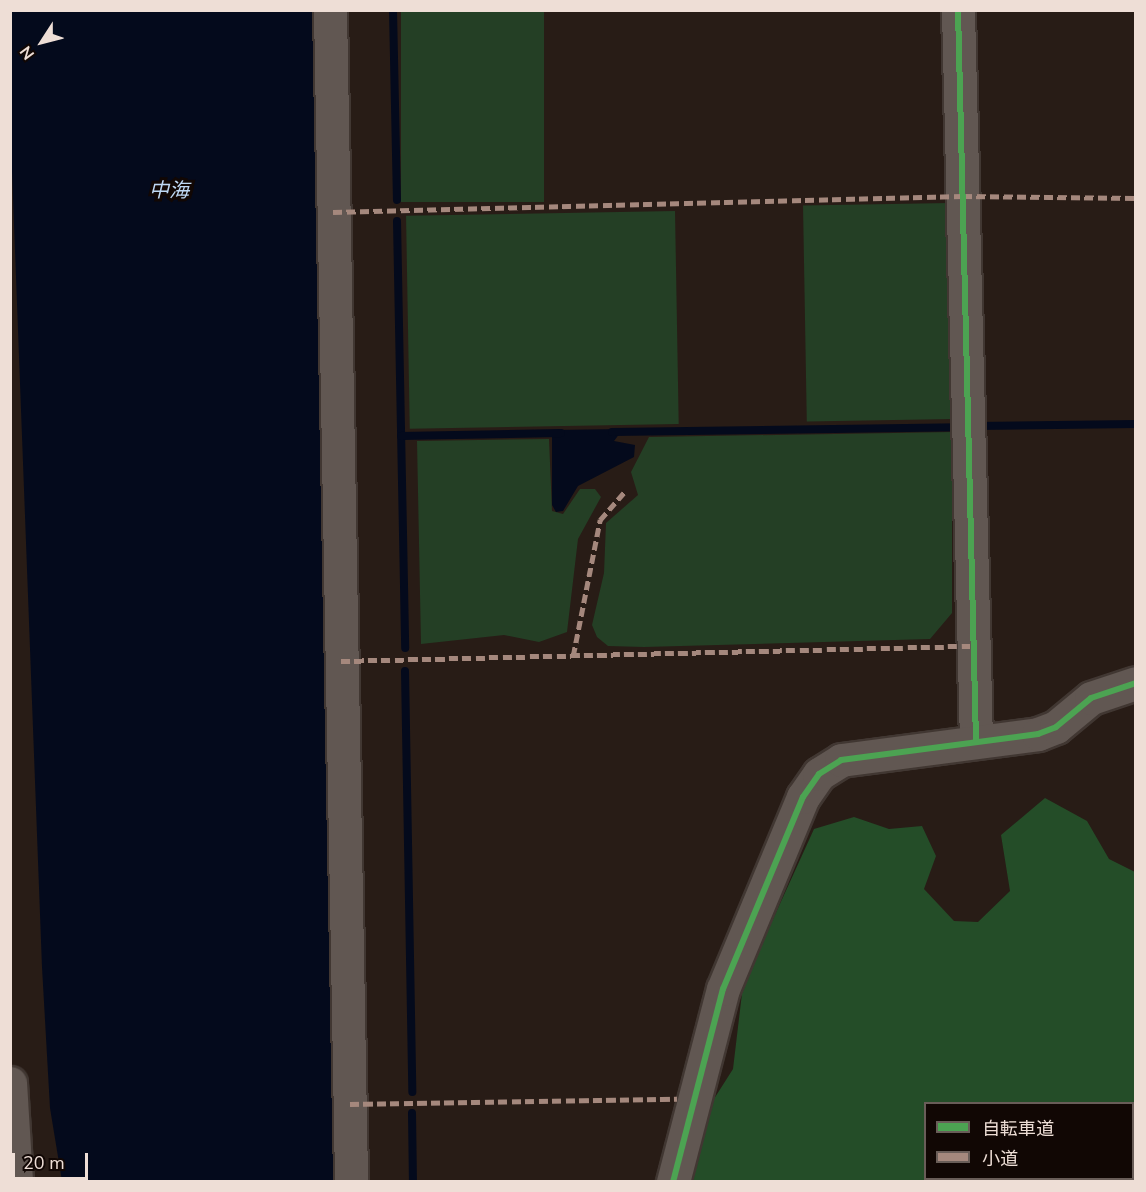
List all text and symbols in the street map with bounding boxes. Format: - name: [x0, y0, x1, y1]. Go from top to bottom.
- north arrow: [12, 12, 72, 72]
- text: N: [15, 41, 40, 64]
- water label: 中海: [149, 178, 189, 202]
- legend: [924, 1102, 1134, 1180]
- text: 自転車道: [982, 1117, 1054, 1141]
- scale bar: [15, 1141, 92, 1179]
- text: 小道: [982, 1147, 1018, 1171]
- text: 20 m: [23, 1151, 65, 1175]

